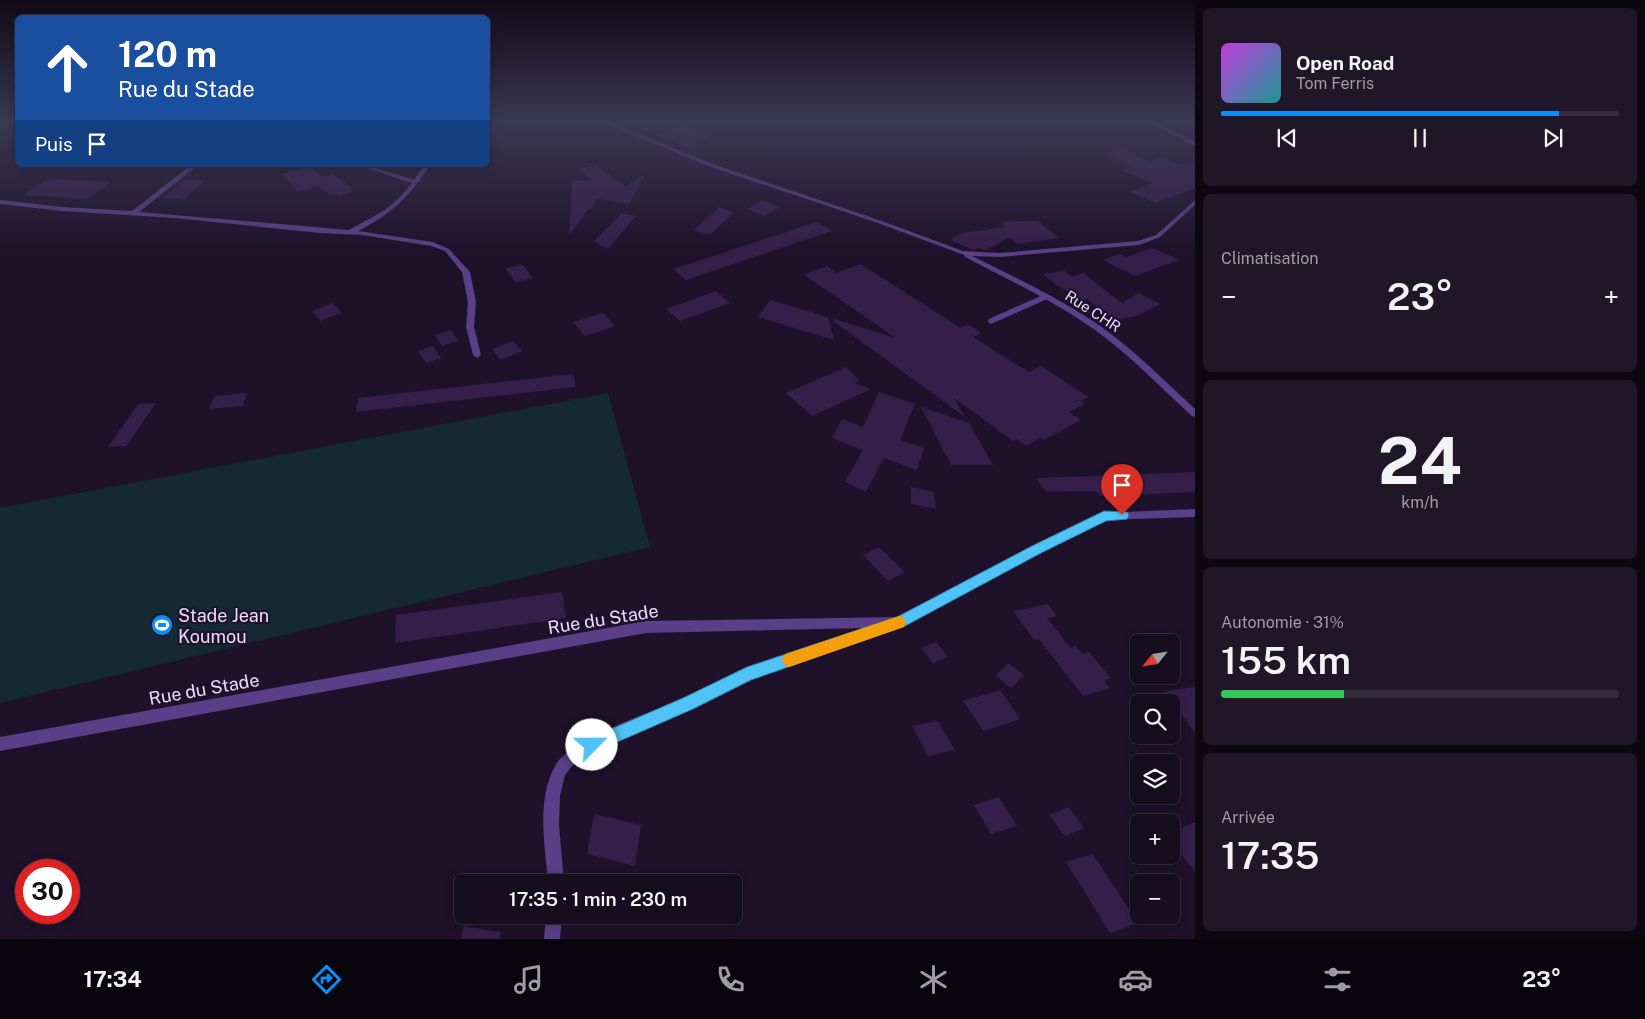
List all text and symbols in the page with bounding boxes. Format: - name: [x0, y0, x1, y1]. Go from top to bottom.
- text: 120 m: [118, 34, 217, 75]
- icon: ahead: [35, 35, 100, 100]
- text: Open Road: [1296, 52, 1394, 74]
- text: Tom Ferris: [1296, 74, 1374, 93]
- text: Rue du Stade: [118, 76, 255, 102]
- icon: previous: [1273, 124, 1301, 152]
- icon: pause: [1406, 124, 1434, 152]
- icon: next: [1539, 124, 1567, 152]
- icon: arrive: [83, 130, 111, 158]
- text: Puis: [35, 133, 73, 155]
- text: Climatisation: [1221, 249, 1318, 268]
- text: 23°: [1387, 274, 1453, 319]
- text: −: [1221, 280, 1237, 313]
- text: +: [1603, 280, 1619, 313]
- street label: Rue CHR: [1062, 287, 1124, 335]
- text: 24: [1378, 422, 1462, 499]
- pin: [1101, 464, 1143, 515]
- icon: arrive: [1108, 471, 1136, 499]
- text: km/h: [1401, 493, 1439, 512]
- street label: Rue du Stade: [546, 600, 660, 638]
- place label: Stade Jean Koumou: [178, 605, 269, 647]
- sports icon: Stade Jean Koumou: [150, 613, 174, 637]
- text: Autonomie · 31%: [1221, 613, 1344, 632]
- north arrow: [1130, 634, 1180, 684]
- map controls: [1130, 634, 1180, 924]
- text: 155 km: [1221, 638, 1351, 683]
- street label: Rue du Stade: [147, 669, 261, 709]
- button: search: [1130, 694, 1180, 744]
- position arrow: [565, 718, 617, 770]
- button: layers: [1130, 754, 1180, 804]
- text: Arrivée: [1221, 808, 1275, 827]
- button: +: [1130, 814, 1180, 864]
- text: 17:35: [1221, 833, 1319, 878]
- speed limit sign: 30: [15, 859, 80, 924]
- button: −: [1130, 874, 1180, 924]
- text: 17:35 · 1 min · 230 m: [509, 888, 687, 910]
- icon: directions: [309, 962, 344, 997]
- icon: music: [511, 962, 546, 997]
- icon: phone: [713, 962, 748, 997]
- icon: climate: [916, 962, 951, 997]
- icon: car: [1118, 962, 1153, 997]
- icon: filters: [1320, 962, 1355, 997]
- text: 17:34: [84, 966, 142, 992]
- text: 23°: [1522, 966, 1561, 992]

